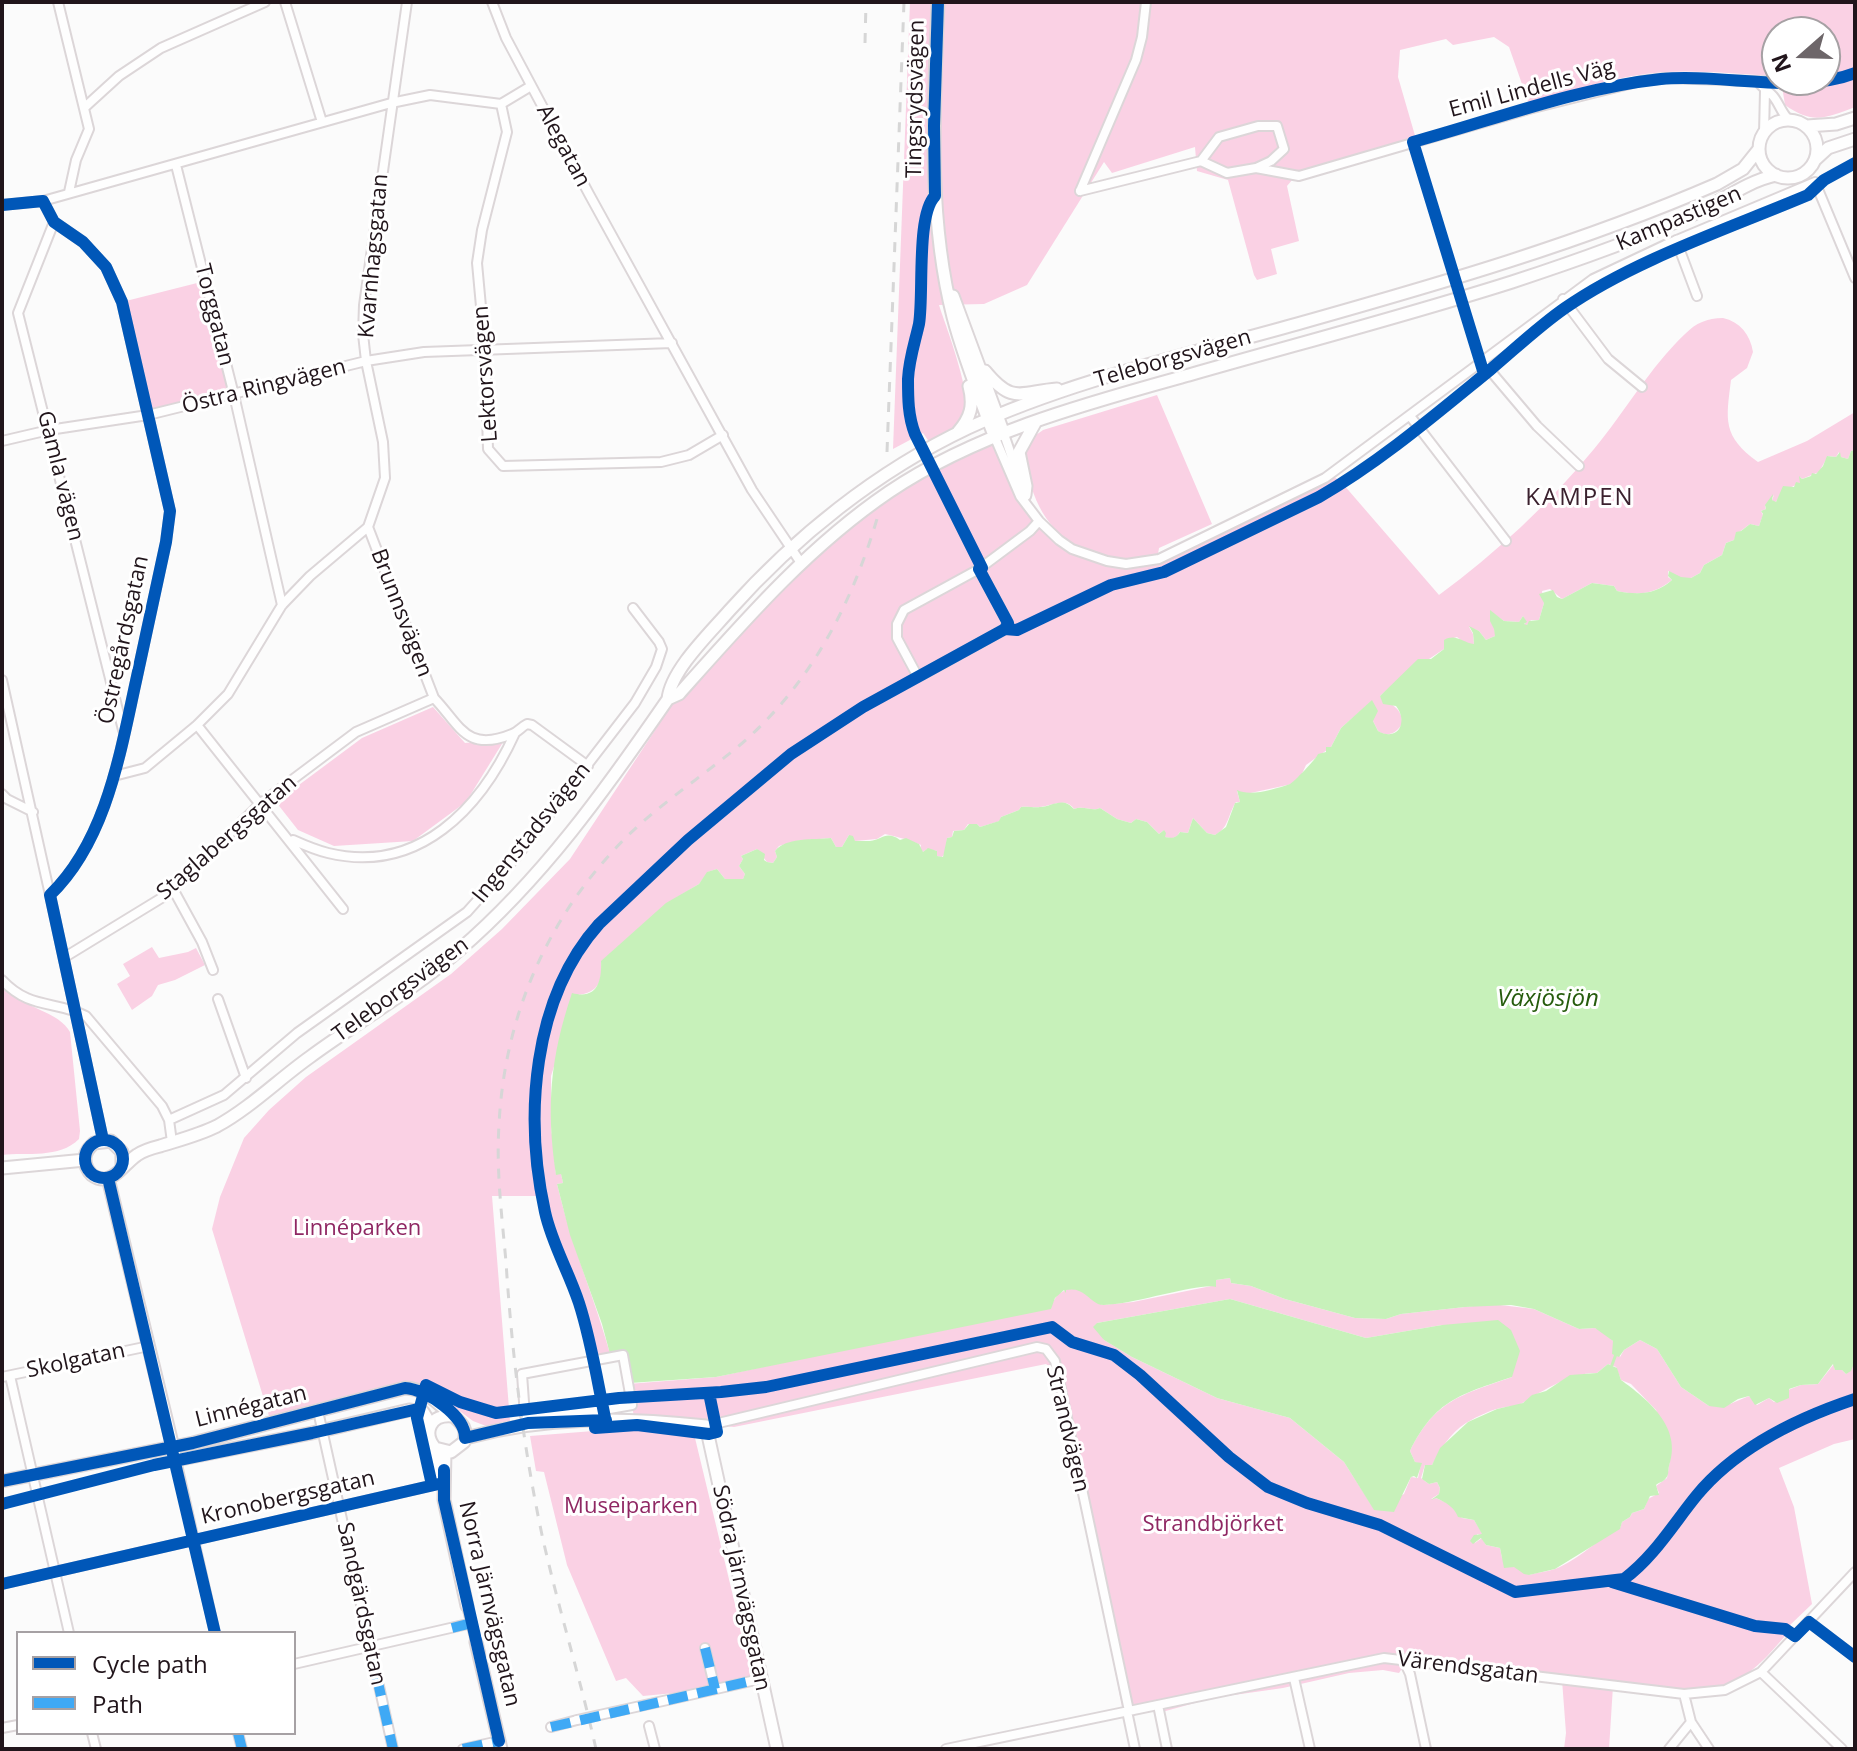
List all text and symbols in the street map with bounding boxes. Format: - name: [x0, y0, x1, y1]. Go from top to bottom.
- north arrow: [1761, 16, 1841, 96]
- street label: Tingsrydsvägen: [901, 20, 931, 178]
- text: N: [1763, 50, 1797, 77]
- street label: Emil Lindells Väg: [1446, 54, 1618, 124]
- street label: Alegatan: [530, 100, 596, 192]
- street label: Kvarnhagsgatan: [354, 173, 394, 339]
- street label: Kampastigen: [1612, 181, 1746, 257]
- street label: Torggatan: [189, 261, 239, 369]
- street label: Lektorsvägen: [468, 305, 504, 443]
- street label: Teleborgsvägen: [1092, 324, 1254, 394]
- street label: Östra Ringvägen: [179, 354, 349, 420]
- street label: Gamla vägen: [31, 408, 89, 544]
- district label: KAMPEN: [1525, 484, 1635, 512]
- street label: Brunnsvägen: [364, 545, 438, 681]
- street label: Östregårdsgatan: [93, 553, 155, 727]
- street label: Ingenstadsvägen: [467, 757, 597, 909]
- street label: Staglabergsgatan: [152, 770, 302, 906]
- street label: Teleborgsvägen: [328, 932, 474, 1048]
- water label: Växjösjön: [1497, 985, 1599, 1013]
- park label: Linnéparken: [293, 1216, 421, 1242]
- street label: Skolgatan: [24, 1338, 128, 1384]
- street label: Strandvägen: [1040, 1363, 1094, 1495]
- street label: Linnégatan: [192, 1380, 310, 1434]
- street label: Kronobergsgatan: [199, 1465, 377, 1531]
- street label: Södra Järnvägsgatan: [706, 1483, 776, 1693]
- park label: Museiparken: [564, 1494, 698, 1520]
- street label: Norra Järnvägsgatan: [453, 1499, 525, 1709]
- park label: Strandbjörket: [1142, 1512, 1284, 1538]
- street label: Sandgärdsgatan: [331, 1520, 391, 1688]
- legend: [16, 1631, 296, 1735]
- street label: Värendsgatan: [1396, 1646, 1540, 1690]
- text: Cycle path: [92, 1647, 208, 1680]
- text: Path: [92, 1687, 143, 1720]

